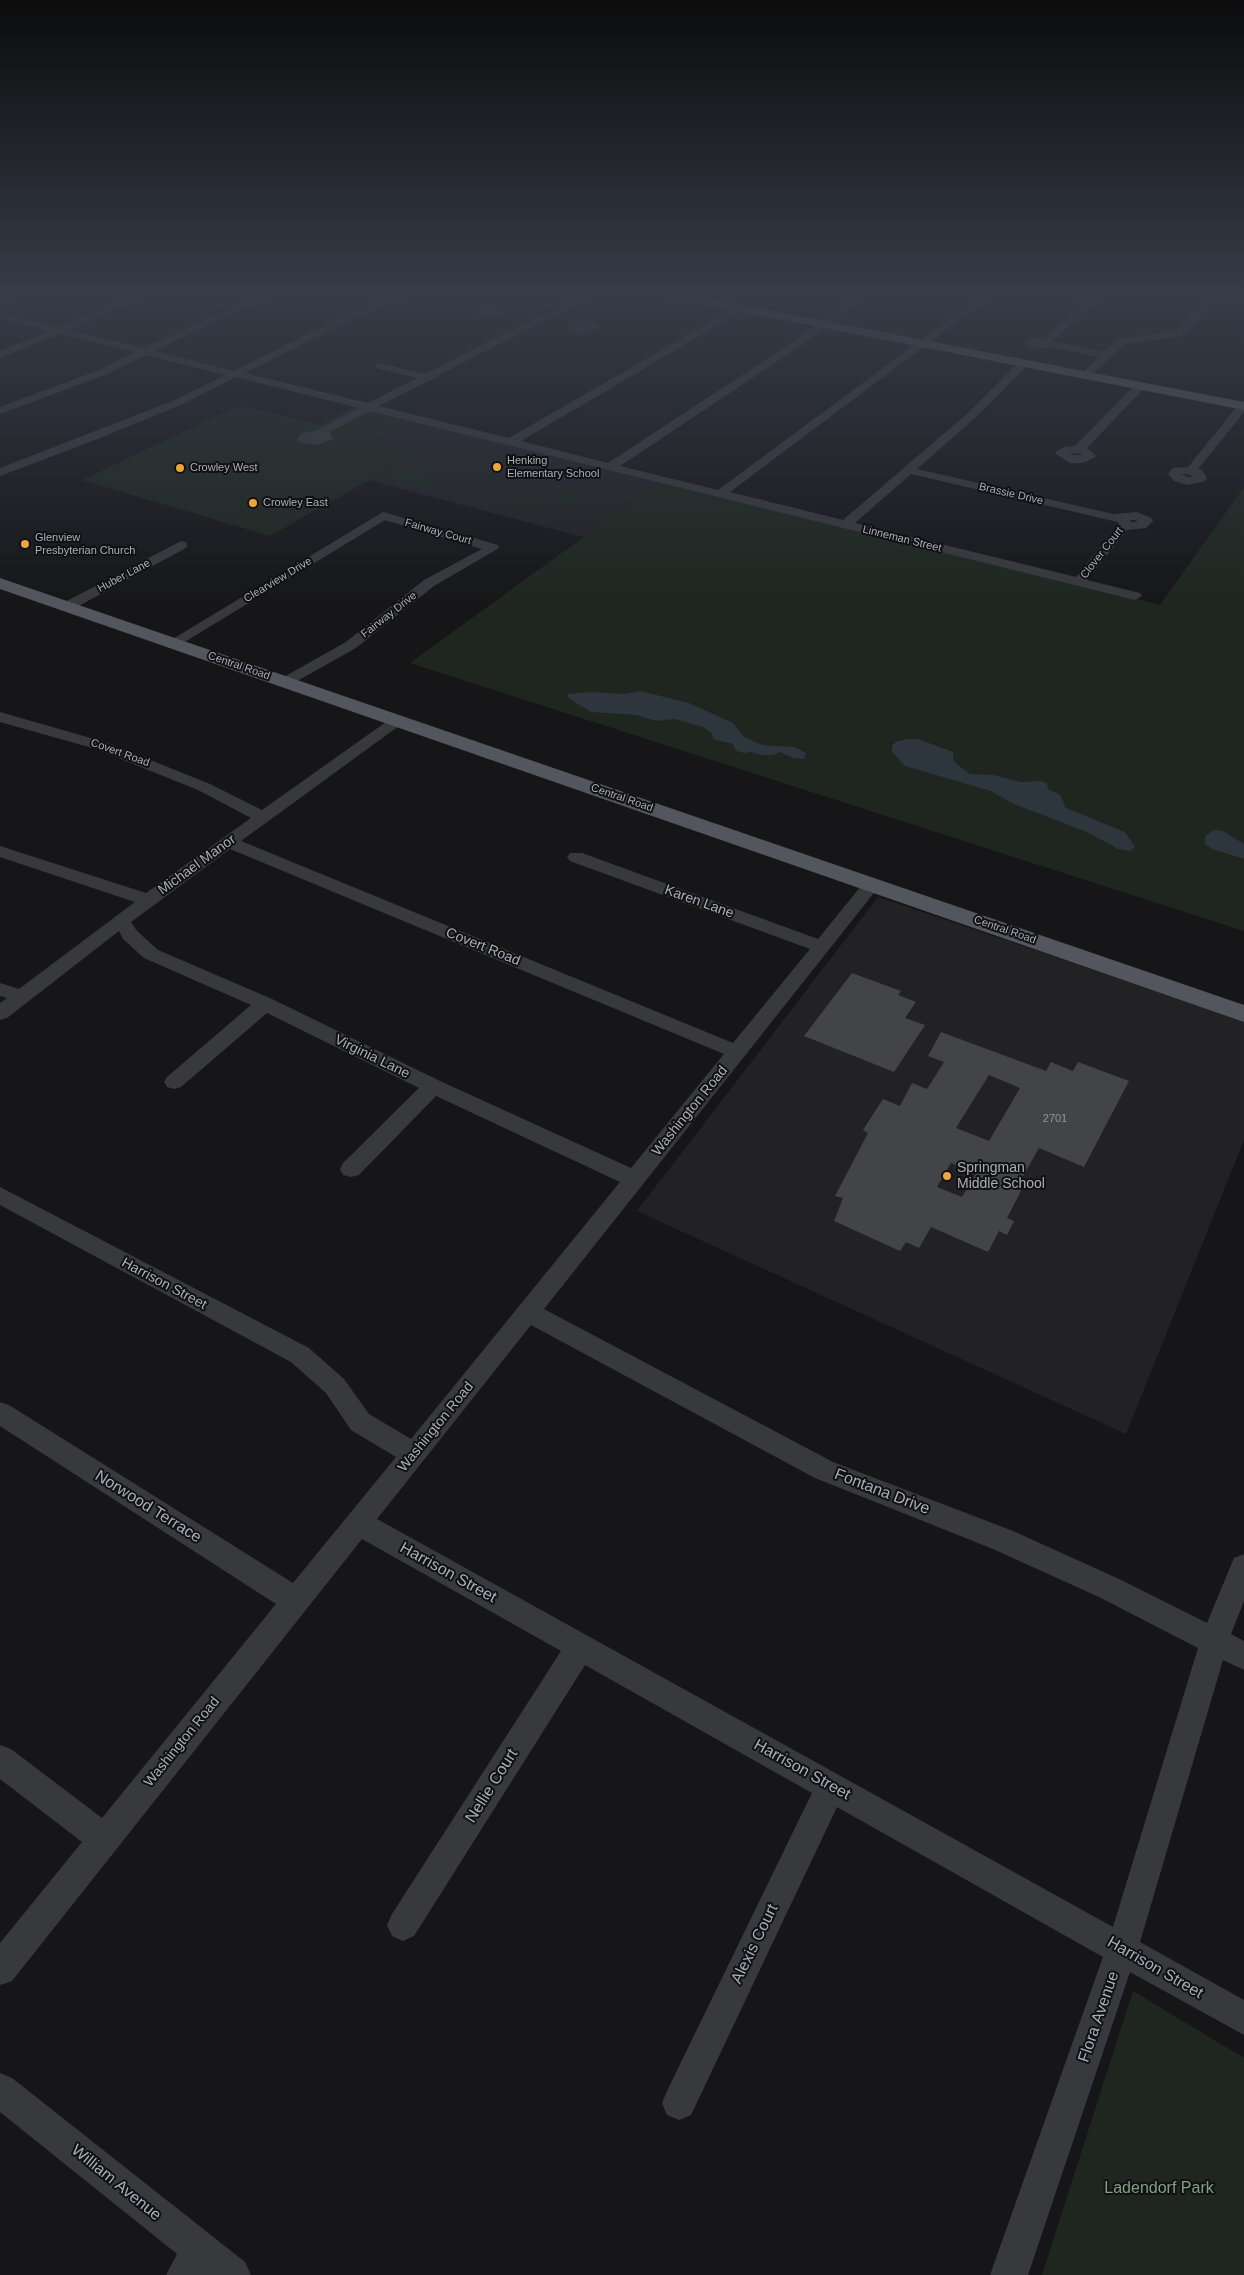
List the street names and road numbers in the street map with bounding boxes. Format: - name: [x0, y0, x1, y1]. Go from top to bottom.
- street label: Brassie Drive: [978, 480, 1044, 508]
- street label: Fairway Court: [403, 516, 473, 548]
- street label: Linneman Street: [861, 523, 943, 555]
- street label: Clover Court: [1078, 525, 1126, 581]
- street label: Clearview Drive: [242, 555, 314, 605]
- street label: Huber Lane: [96, 557, 152, 595]
- street label: Fairway Drive: [358, 589, 420, 641]
- street label: Central Road: [206, 649, 272, 683]
- street label: Covert Road: [89, 736, 151, 770]
- street label: Central Road: [589, 781, 655, 815]
- street label: Michael Manor: [155, 831, 239, 899]
- street label: Karen Lane: [662, 882, 736, 922]
- street label: Central Road: [972, 913, 1038, 947]
- street label: Covert Road: [443, 924, 523, 970]
- street label: Virginia Lane: [332, 1032, 412, 1082]
- street label: Washington Road: [649, 1063, 731, 1159]
- street label: Harrison Street: [118, 1254, 210, 1314]
- street label: Washington Road: [395, 1379, 477, 1475]
- street label: Fontana Drive: [832, 1465, 932, 1519]
- street label: Norwood Terrace: [91, 1467, 205, 1547]
- street label: Harrison Street: [396, 1539, 500, 1607]
- street label: Washington Road: [141, 1694, 223, 1790]
- street label: Harrison Street: [750, 1736, 854, 1804]
- street label: Nellie Court: [462, 1745, 522, 1827]
- street label: Alexis Court: [727, 1901, 783, 1987]
- street label: Harrison Street: [1104, 1933, 1206, 2003]
- street label: Flora Avenue: [1074, 1969, 1124, 2065]
- street label: William Avenue: [67, 2141, 165, 2225]

